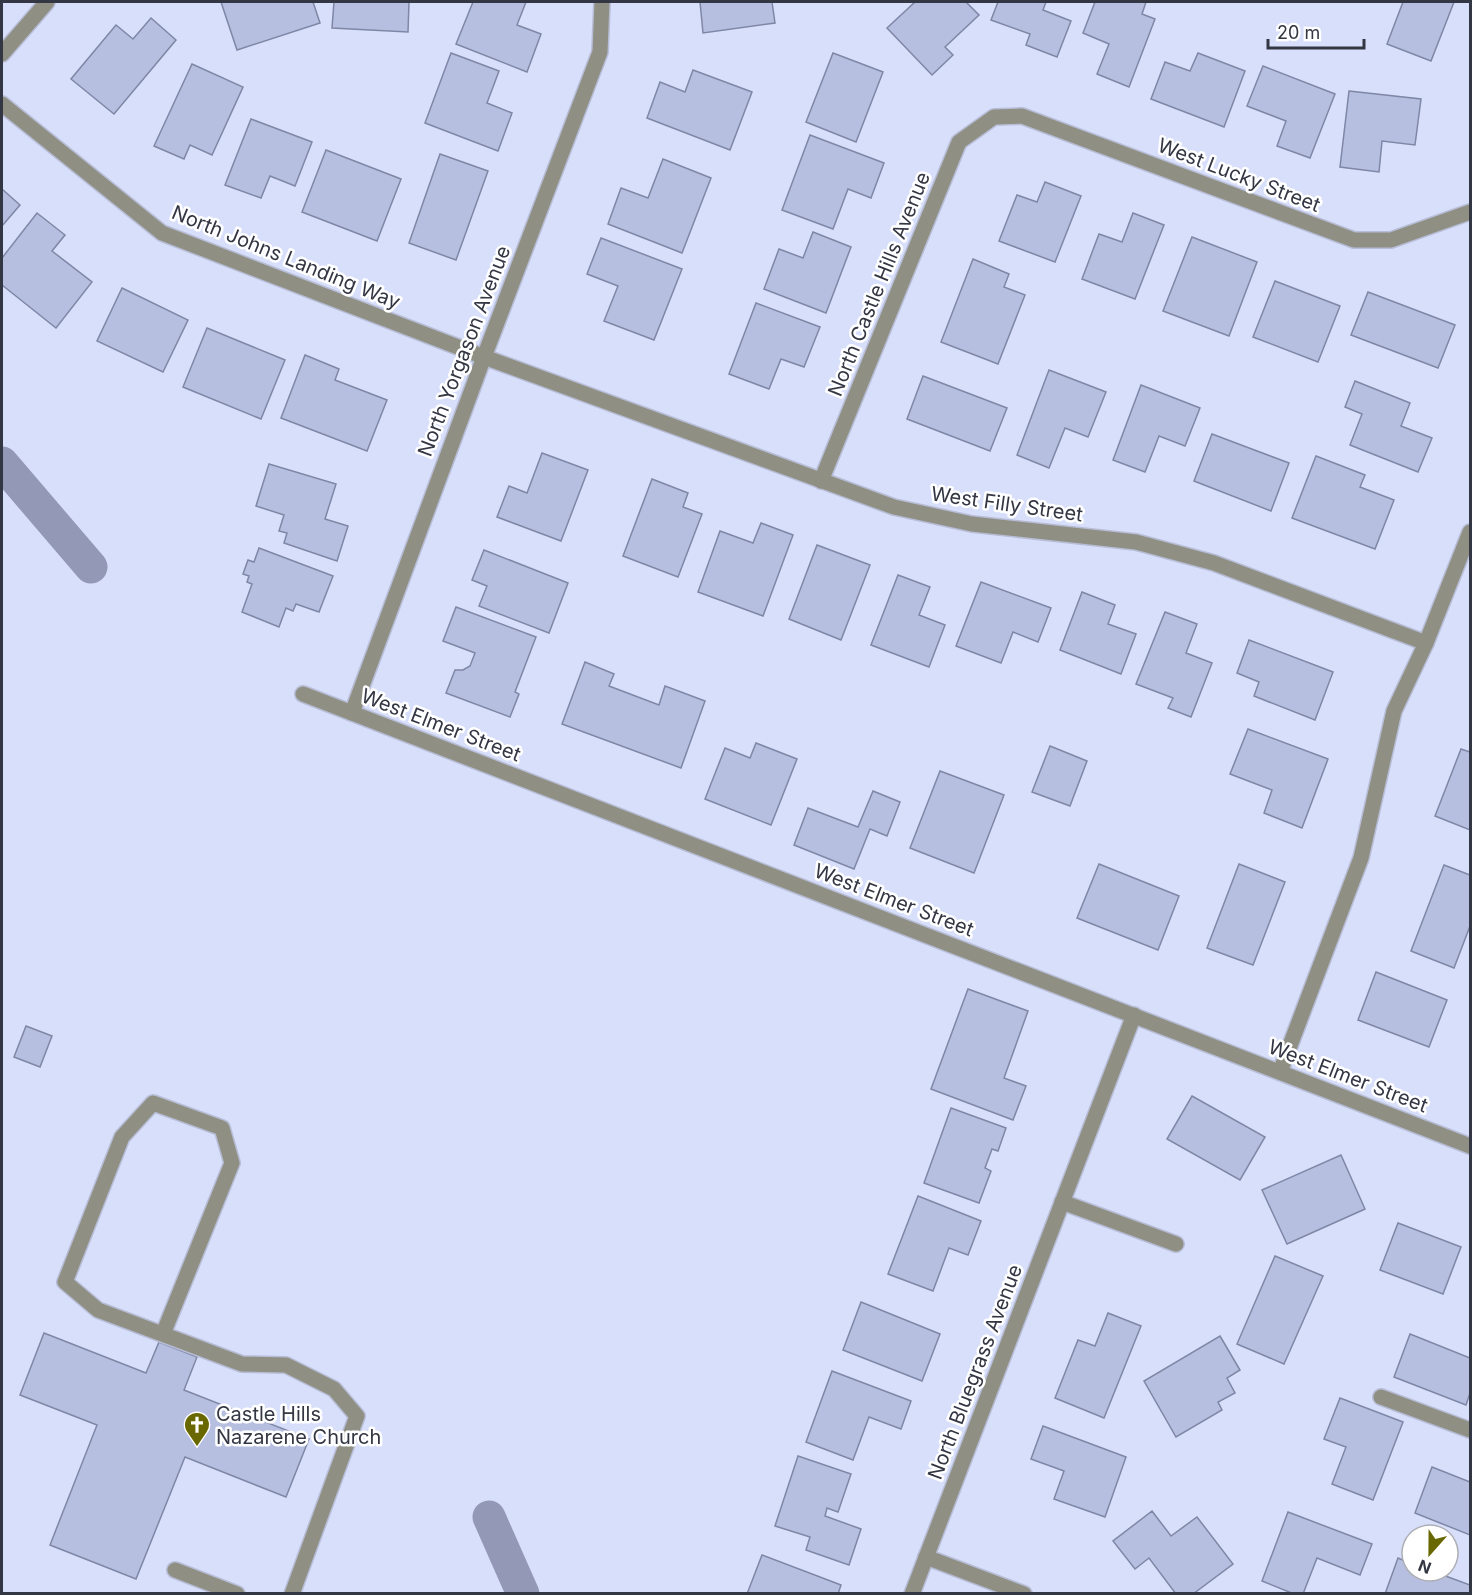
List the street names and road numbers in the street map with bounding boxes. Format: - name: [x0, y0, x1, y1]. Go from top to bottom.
- street label: West Lucky Street: [1154, 133, 1324, 217]
- street label: North Castle Hills Avenue: [823, 168, 935, 400]
- street label: North Johns Landing Way: [168, 200, 404, 314]
- street label: North Yorgason Avenue: [413, 242, 515, 460]
- street label: West Filly Street: [930, 481, 1085, 527]
- street label: West Elmer Street: [358, 684, 524, 767]
- street label: West Elmer Street: [811, 859, 977, 942]
- street label: West Elmer Street: [1265, 1035, 1431, 1118]
- street label: North Bluegrass Avenue: [923, 1261, 1027, 1483]

